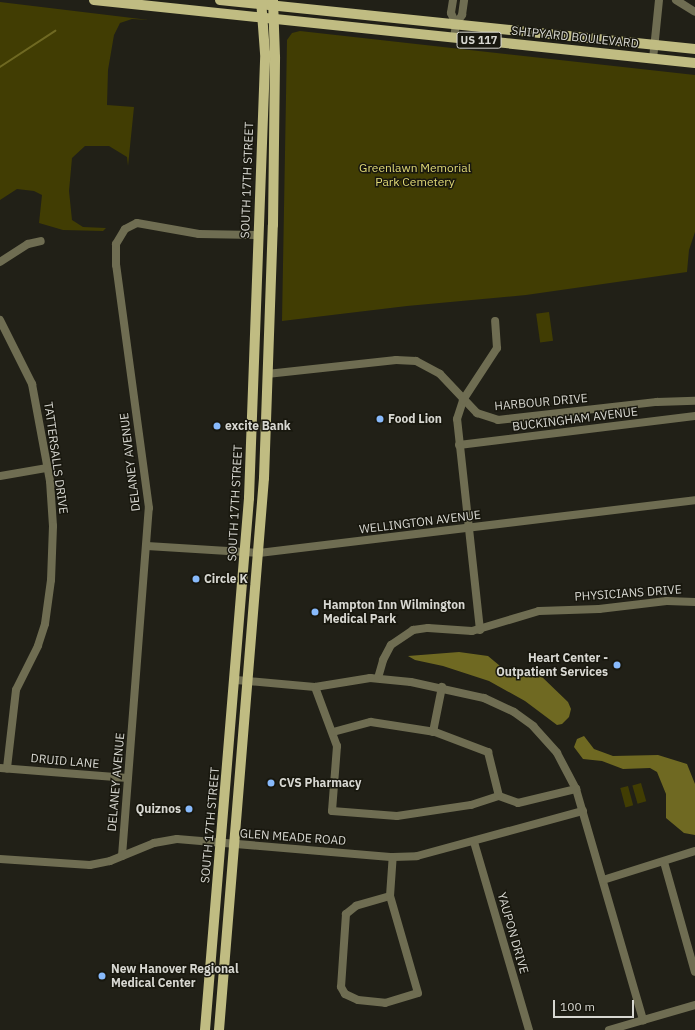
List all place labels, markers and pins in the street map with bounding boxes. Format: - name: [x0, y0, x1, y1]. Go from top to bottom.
- place label: Food Lion: [388, 412, 442, 426]
- marker: Food Lion: [375, 414, 385, 424]
- place label: excite Bank: [225, 419, 291, 433]
- marker: excite Bank: [212, 421, 222, 431]
- place label: Circle K: [204, 572, 248, 586]
- marker: Circle K: [191, 574, 201, 584]
- place label: Hampton Inn Wilmington Medical Park: [323, 598, 465, 626]
- marker: Hampton Inn Wilmington Medical Park: [310, 607, 320, 617]
- place label: Heart Center - Outpatient Services: [496, 651, 608, 679]
- marker: Heart Center - Outpatient Services: [611, 659, 623, 671]
- place label: CVS Pharmacy: [279, 776, 361, 790]
- marker: CVS Pharmacy: [266, 778, 276, 788]
- place label: Quiznos: [136, 802, 181, 816]
- marker: Quiznos: [184, 804, 194, 814]
- place label: New Hanover Regional Medical Center: [111, 962, 239, 990]
- marker: New Hanover Regional Medical Center: [96, 970, 108, 982]

